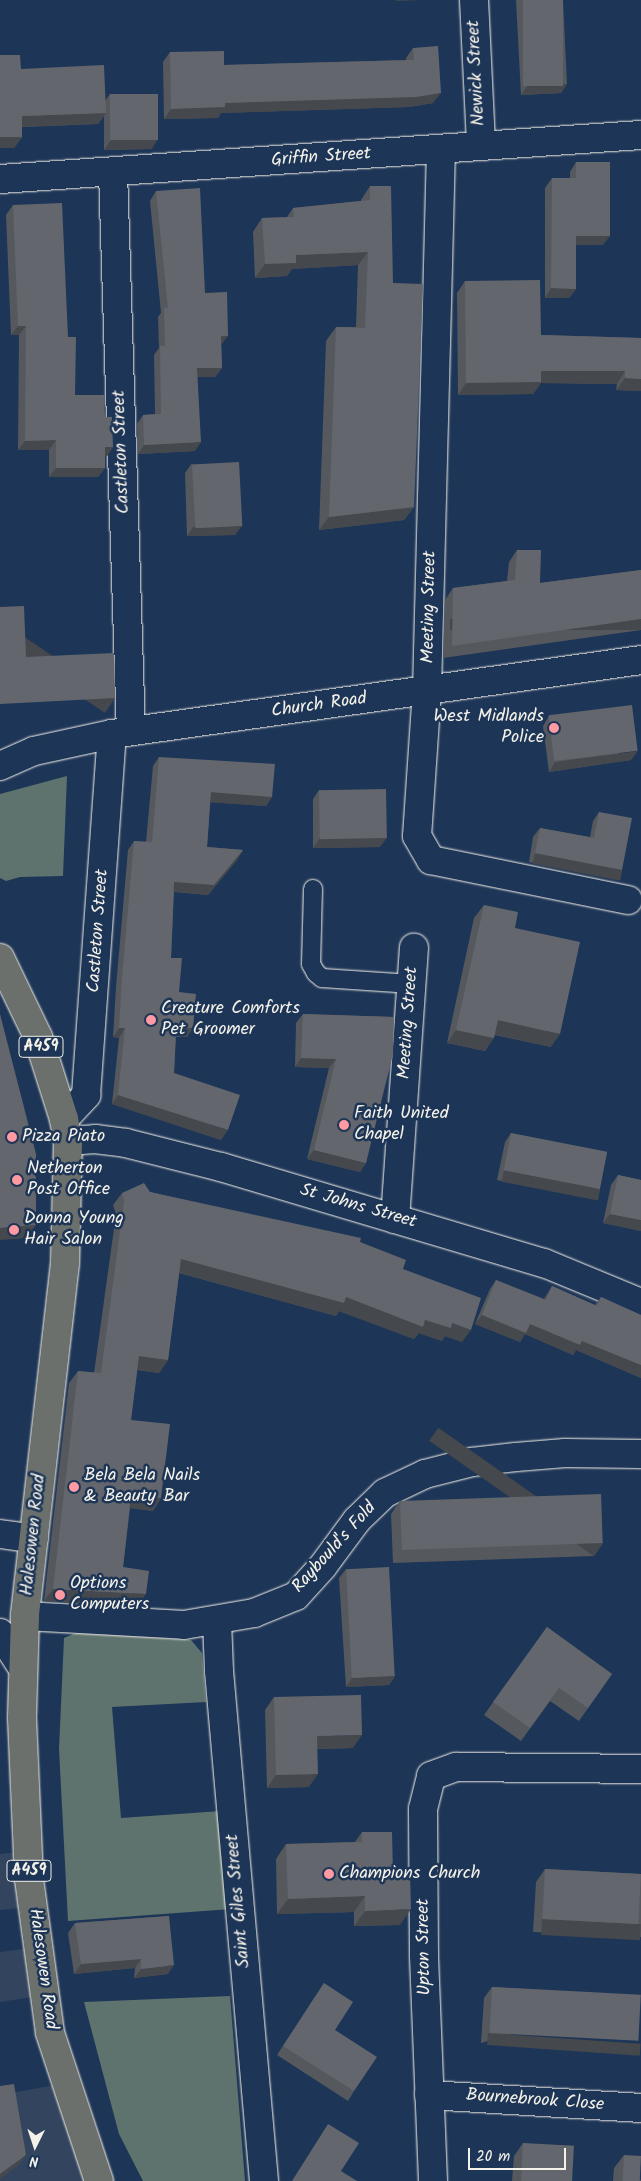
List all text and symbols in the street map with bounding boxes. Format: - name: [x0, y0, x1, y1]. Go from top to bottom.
- street label: Newick Street: [463, 20, 491, 126]
- street label: Griffin Street: [270, 144, 372, 172]
- street label: Castleton Street: [109, 390, 135, 514]
- street label: Meeting Street: [418, 550, 442, 664]
- street label: Church Road: [270, 689, 368, 723]
- place label: West Midlands Police: [433, 707, 544, 750]
- marker: West Midlands Police: [548, 722, 560, 734]
- street label: Castleton Street: [84, 868, 114, 994]
- street label: Meeting Street: [394, 966, 424, 1080]
- place label: Creature Comforts Pet Groomer: [161, 999, 300, 1042]
- marker: Creature Comforts Pet Groomer: [145, 1014, 157, 1026]
- road number: A459: [18, 1034, 64, 1060]
- place label: Faith United Chapel: [354, 1104, 449, 1146]
- marker: Faith United Chapel: [338, 1119, 350, 1131]
- place label: Pizza Piato: [22, 1126, 105, 1148]
- marker: Pizza Piato: [6, 1131, 18, 1143]
- place label: Netherton Post Office: [27, 1159, 110, 1202]
- marker: Netherton Post Office: [11, 1174, 23, 1186]
- street label: St Johns Street: [297, 1180, 419, 1234]
- place label: Donna Young Hair Salon: [24, 1209, 124, 1252]
- marker: Donna Young Hair Salon: [8, 1224, 20, 1236]
- place label: Bela Bela Nails & Beauty Bar: [84, 1466, 200, 1508]
- street label: Halesowen Road: [17, 1473, 51, 1597]
- marker: Bela Bela Nails & Beauty Bar: [68, 1481, 80, 1493]
- street label: Raybould's Fold: [288, 1498, 382, 1598]
- place label: Options Computers: [70, 1574, 149, 1616]
- marker: Options Computers: [54, 1589, 66, 1601]
- street label: Saint Giles Street: [222, 1833, 256, 1969]
- road number: A459: [6, 1858, 52, 1884]
- place label: Champions Church: [339, 1863, 480, 1885]
- marker: Champions Church: [323, 1868, 335, 1880]
- street label: Upton Street: [413, 1898, 437, 1996]
- street label: Halesowen Road: [23, 1907, 61, 2031]
- street label: Bournebrook Close: [465, 2085, 605, 2117]
- north arrow: [10, 2121, 60, 2171]
- scale bar: [471, 2138, 568, 2170]
- text: 20 m: [476, 2145, 510, 2169]
- text: N: [29, 2150, 39, 2172]

